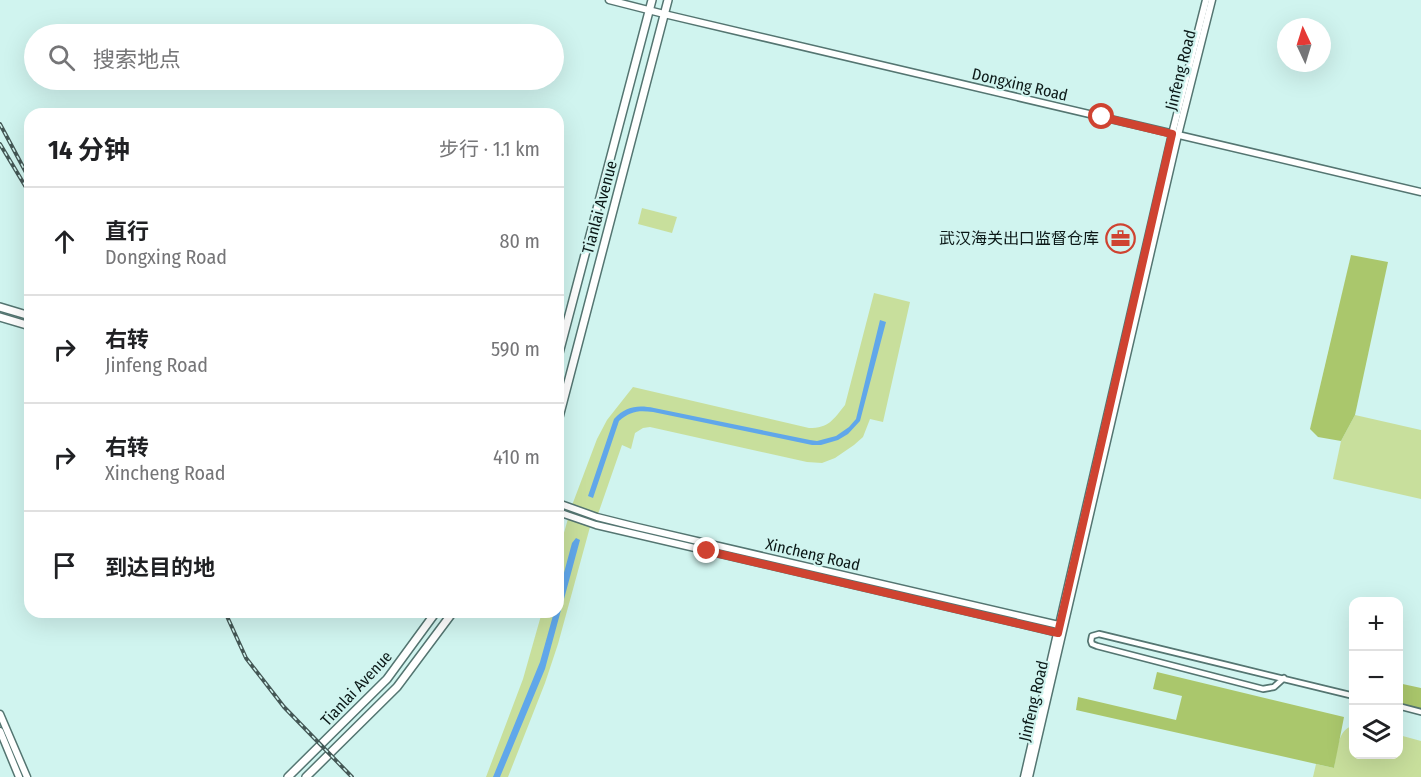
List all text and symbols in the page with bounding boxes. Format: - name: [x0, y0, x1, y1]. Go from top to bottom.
- north arrow: [1277, 18, 1331, 72]
- search box: [24, 24, 564, 90]
- street label: Jinfeng Road: [1161, 28, 1200, 112]
- icon: search: [45, 41, 78, 74]
- text: 搜索地点: [93, 46, 181, 73]
- street label: Dongxing Road: [970, 64, 1070, 105]
- route start: [1088, 103, 1114, 129]
- text: 14 分钟: [48, 135, 130, 166]
- text: 步行 · 1.1 km: [439, 137, 540, 161]
- street label: Tianlai Avenue: [578, 158, 621, 256]
- text: 直行: [105, 218, 149, 245]
- office icon: 武汉海关出口监督仓库: [1104, 222, 1136, 254]
- icon: ahead: [48, 225, 81, 258]
- text: 80 m: [500, 229, 540, 253]
- place label: 武汉海关出口监督仓库: [939, 229, 1099, 248]
- text: Dongxing Road: [105, 245, 227, 269]
- text: 右转: [105, 326, 149, 353]
- icon: right: [48, 333, 81, 366]
- text: 590 m: [491, 337, 540, 361]
- text: Jinfeng Road: [105, 353, 208, 377]
- text: 右转: [105, 434, 149, 461]
- icon: right: [48, 441, 81, 474]
- text: 410 m: [493, 445, 540, 469]
- text: Xincheng Road: [105, 461, 225, 485]
- street label: Xincheng Road: [764, 534, 862, 575]
- route end: [693, 537, 719, 563]
- icon: arrive: [48, 549, 81, 582]
- text: 到达目的地: [105, 554, 215, 581]
- map controls: [1349, 597, 1403, 759]
- button: +: [1349, 597, 1403, 651]
- street label: Tianlai Avenue: [317, 647, 396, 730]
- button: −: [1349, 651, 1403, 705]
- street label: Jinfeng Road: [1015, 659, 1052, 743]
- button: layers: [1349, 705, 1403, 759]

